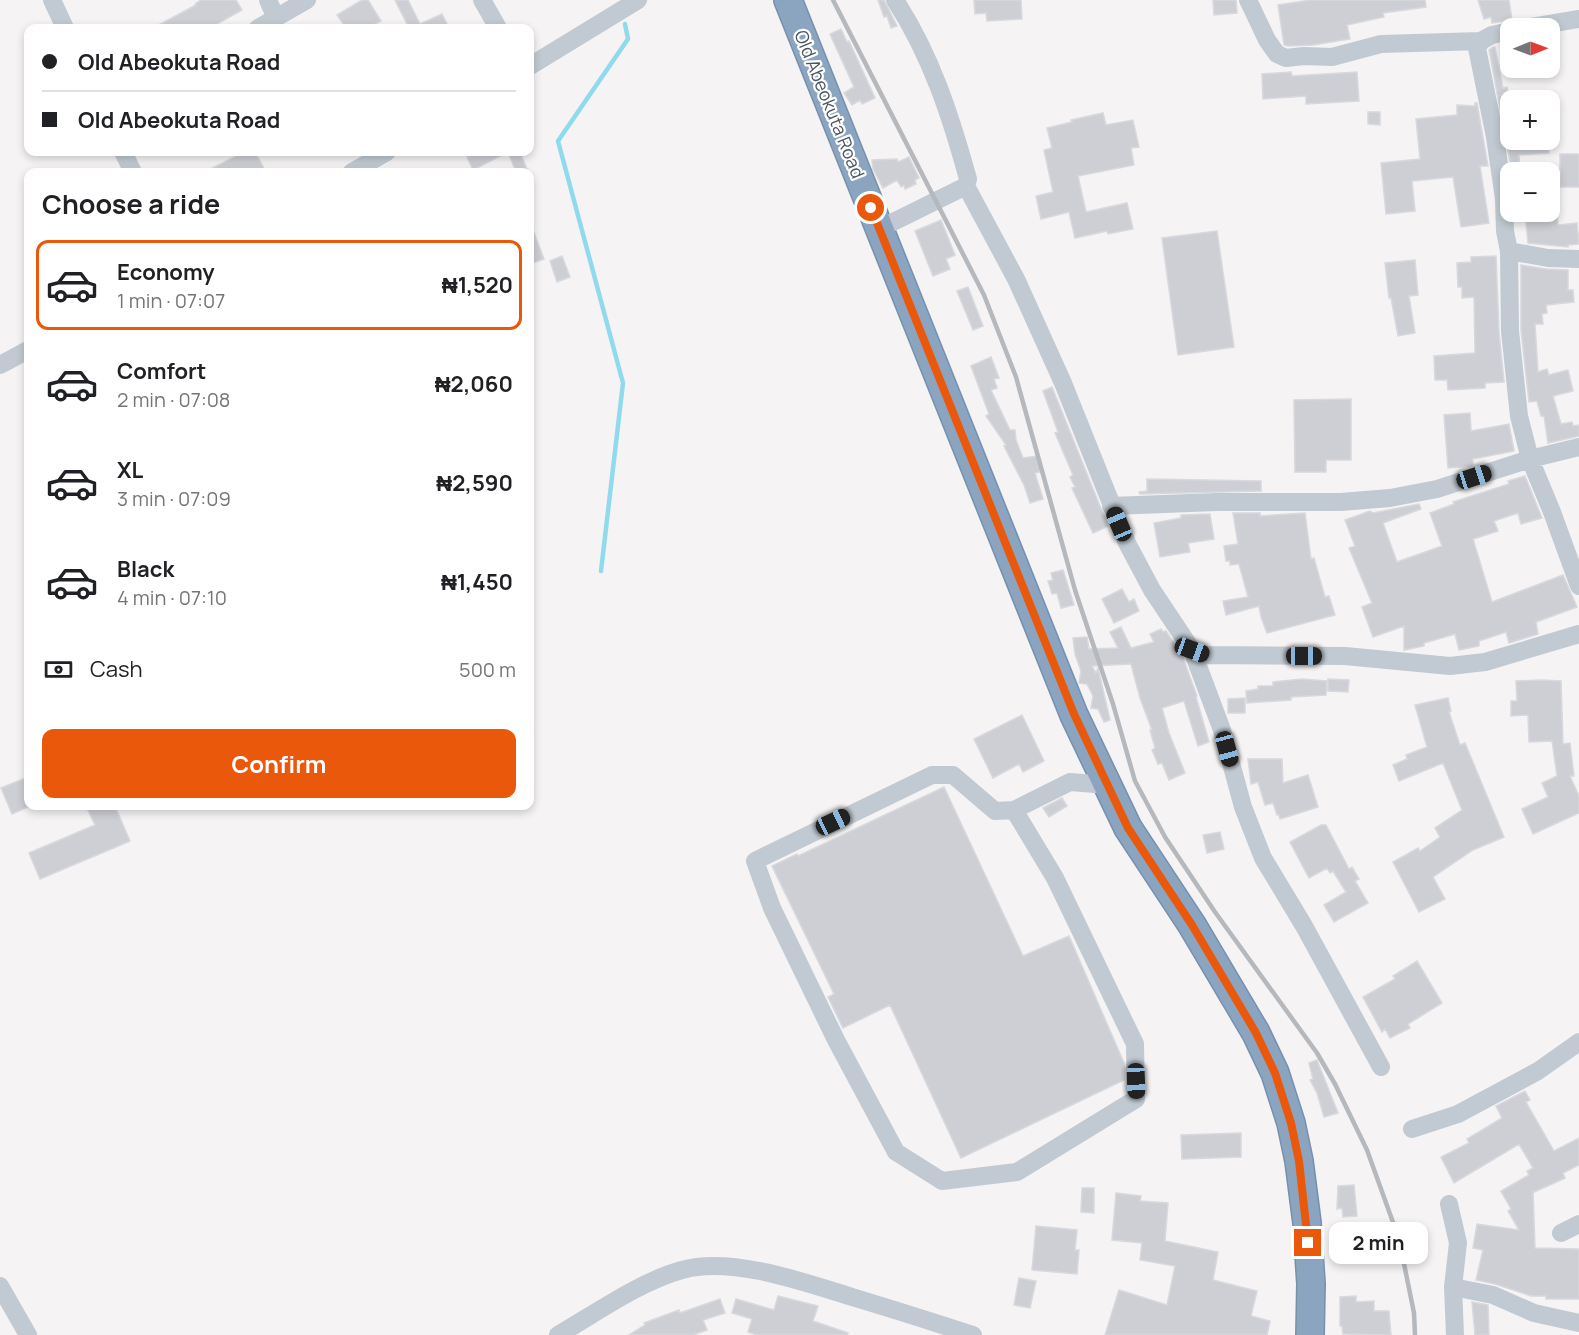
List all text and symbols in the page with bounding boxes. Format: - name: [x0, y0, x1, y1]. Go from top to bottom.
- north arrow: [1500, 18, 1560, 78]
- map controls: [1500, 18, 1560, 222]
- street label: Old Abeokuta Road: [789, 26, 871, 182]
- text: Old Abeokuta Road: [78, 47, 280, 77]
- button: +: [1500, 90, 1560, 150]
- text: Old Abeokuta Road: [78, 105, 280, 135]
- button: −: [1500, 162, 1560, 222]
- text: Choose a ride: [42, 185, 220, 222]
- route start: [857, 194, 884, 221]
- text: Economy: [117, 257, 215, 287]
- icon: car: [45, 258, 99, 312]
- text: ₦1,520: [442, 270, 513, 300]
- text: 1 min · 07:07: [117, 287, 225, 314]
- text: Comfort: [117, 356, 206, 386]
- icon: car: [45, 357, 99, 411]
- text: ₦2,060: [435, 369, 513, 399]
- text: 2 min · 07:08: [117, 386, 230, 413]
- text: XL: [117, 455, 143, 485]
- icon: car: [45, 456, 99, 510]
- car: [1454, 463, 1494, 491]
- text: ₦2,590: [436, 468, 513, 498]
- text: 3 min · 07:09: [117, 485, 231, 512]
- car: [1104, 504, 1134, 544]
- text: Black: [117, 554, 174, 584]
- icon: car: [45, 555, 99, 609]
- text: ₦1,450: [441, 567, 513, 597]
- text: 4 min · 07:10: [117, 584, 227, 611]
- car: [1172, 635, 1212, 665]
- car: [1286, 647, 1322, 665]
- icon: cash: [42, 653, 75, 686]
- text: Cash: [90, 654, 143, 684]
- text: 500 m: [459, 656, 516, 683]
- button: Confirm: [42, 729, 516, 798]
- car: [1214, 729, 1240, 769]
- car: [813, 806, 853, 838]
- car: [1126, 1063, 1146, 1099]
- callout: 2 min: [1329, 1222, 1428, 1264]
- route end: [1294, 1229, 1321, 1256]
- text: 2 min: [1352, 1229, 1405, 1256]

